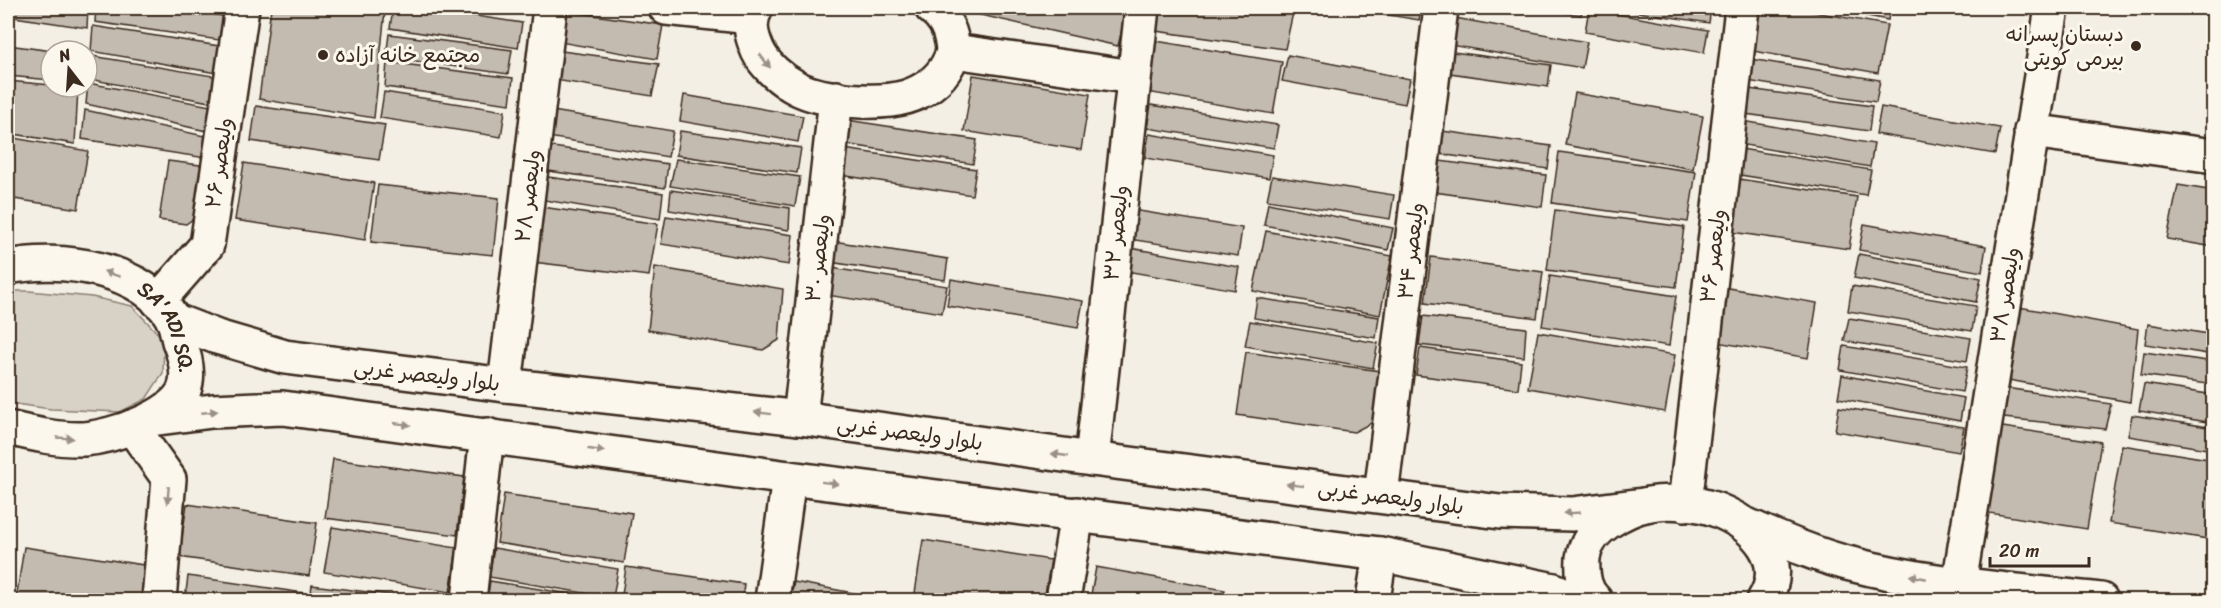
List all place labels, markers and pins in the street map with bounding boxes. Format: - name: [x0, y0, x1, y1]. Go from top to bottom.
- place label: دبستان پسرانه بیرمی کویتی: [2005, 15, 2124, 77]
- place label: مجتمع خانه آزاده: [335, 36, 480, 74]
- marker: دبستان پسرانه بیرمی کویتی: [2129, 39, 2143, 53]
- marker: مجتمع خانه آزاده: [316, 48, 330, 62]

